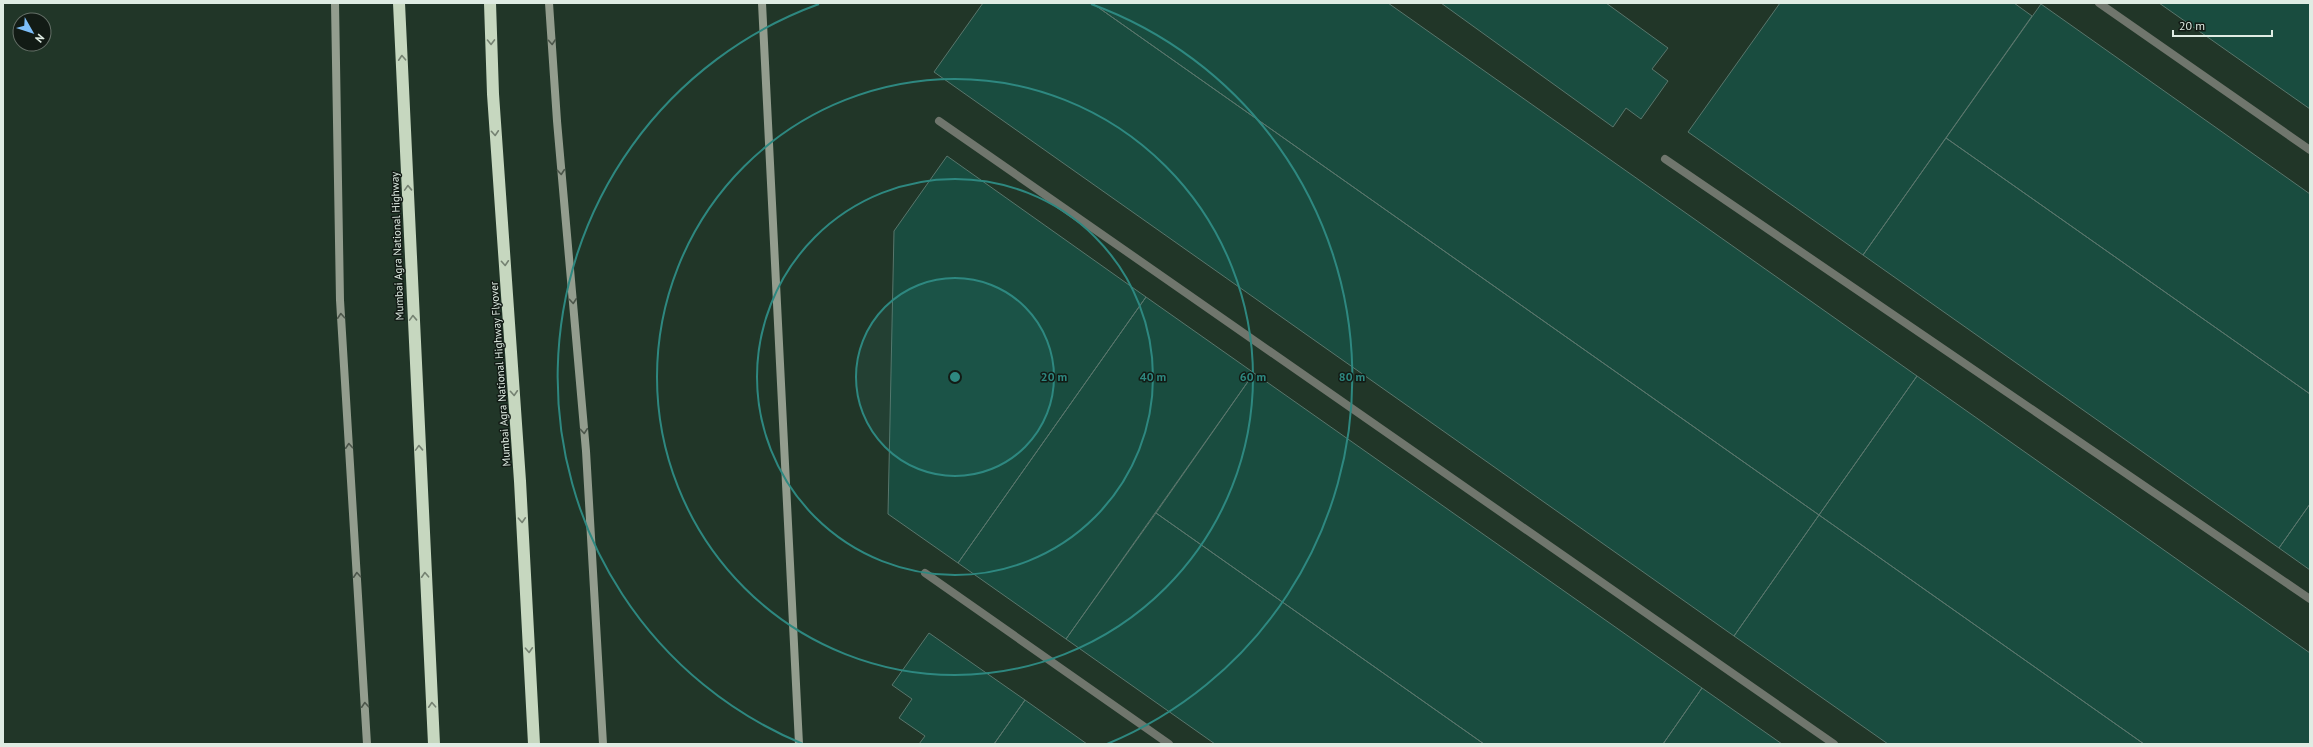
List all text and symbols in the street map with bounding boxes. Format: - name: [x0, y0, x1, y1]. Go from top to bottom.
- north arrow: [12, 12, 52, 52]
- scale bar: [2173, 12, 2272, 38]
- text: 20 m: [2179, 18, 2205, 33]
- text: N: [32, 31, 47, 46]
- one-way arrow: [487, 39, 495, 45]
- one-way arrow: [547, 39, 556, 45]
- one-way arrow: [397, 55, 406, 61]
- one-way arrow: [491, 130, 500, 136]
- one-way arrow: [557, 169, 566, 175]
- street label: Mumbai Agra National Highway: [387, 171, 407, 321]
- one-way arrow: [403, 185, 412, 191]
- one-way arrow: [500, 260, 509, 266]
- street label: Mumbai Agra National Highway Flyover: [487, 281, 513, 467]
- one-way arrow: [568, 298, 577, 304]
- one-way arrow: [336, 313, 345, 319]
- one-way arrow: [409, 315, 418, 321]
- text: 20 m: [1041, 369, 1067, 384]
- text: 40 m: [1140, 369, 1166, 384]
- text: 60 m: [1240, 369, 1266, 384]
- text: 80 m: [1339, 369, 1365, 384]
- centre of rings: [948, 370, 962, 384]
- one-way arrow: [510, 390, 519, 396]
- one-way arrow: [580, 428, 589, 434]
- one-way arrow: [344, 443, 353, 449]
- one-way arrow: [415, 445, 423, 451]
- one-way arrow: [518, 517, 527, 523]
- one-way arrow: [352, 572, 361, 578]
- one-way arrow: [421, 572, 430, 578]
- one-way arrow: [525, 647, 533, 653]
- one-way arrow: [360, 702, 369, 708]
- one-way arrow: [428, 702, 437, 708]

